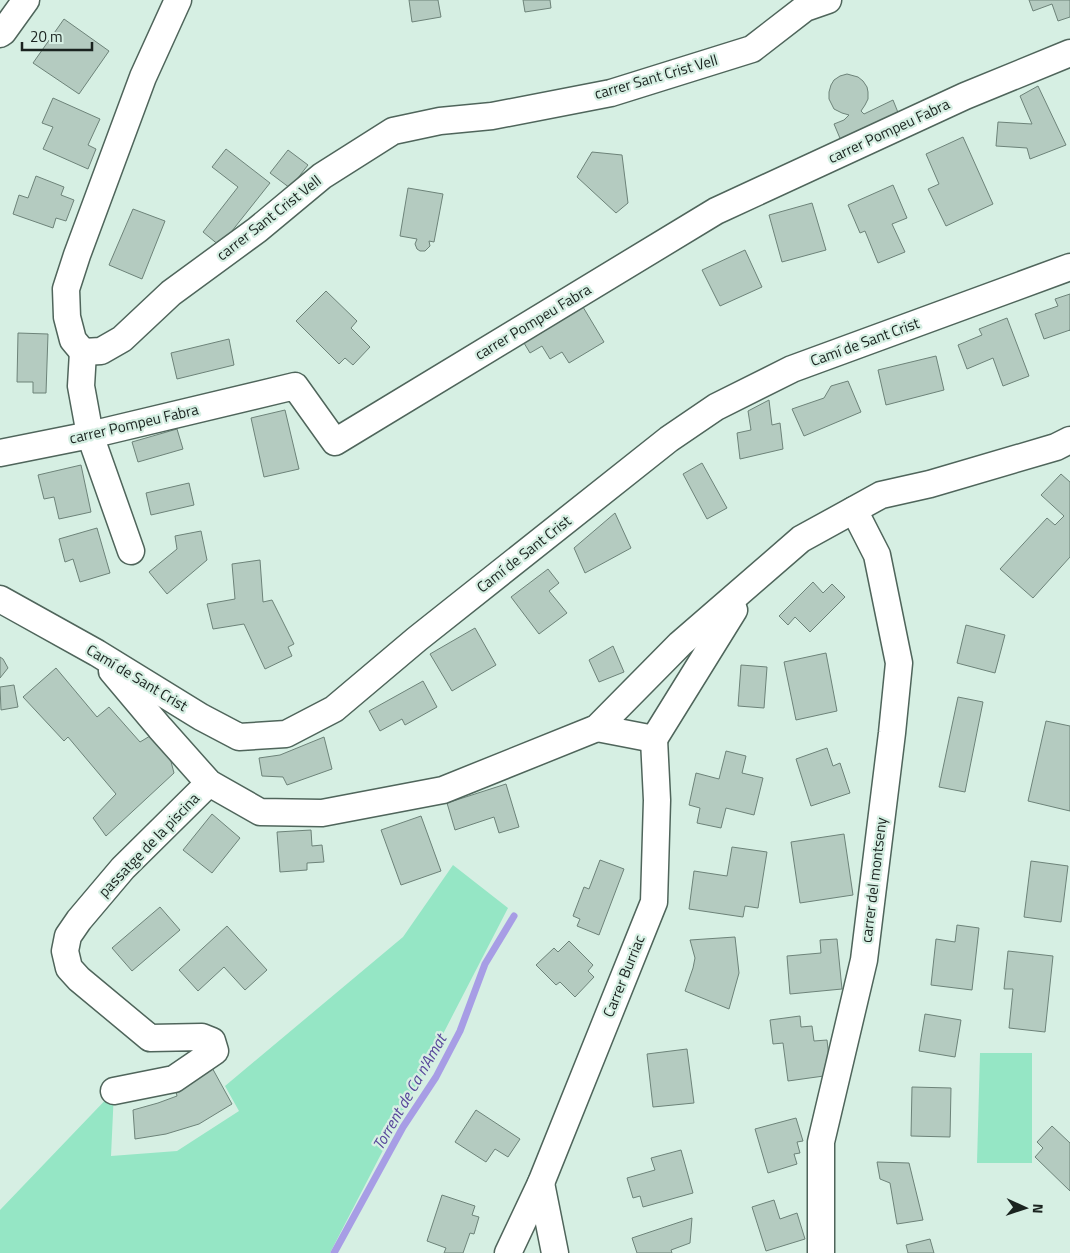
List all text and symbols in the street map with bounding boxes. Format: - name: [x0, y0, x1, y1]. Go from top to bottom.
- scale bar: [22, 20, 92, 52]
- text: 20 m: [30, 25, 63, 48]
- street label: carrer Sant Crist Vell: [591, 48, 720, 105]
- street label: carrer Pompeu Fabra: [824, 92, 954, 169]
- street label: carrer Sant Crist Vell: [211, 169, 326, 266]
- street label: carrer Pompeu Fabra: [470, 278, 596, 365]
- street label: Camí de Sant Crist: [807, 311, 923, 372]
- street label: carrer Pompeu Fabra: [67, 397, 201, 450]
- street label: Camí de Sant Crist: [471, 509, 577, 598]
- street label: Camí de Sant Crist: [82, 638, 193, 717]
- street label: passatge de la piscina: [93, 787, 205, 902]
- street label: carrer del montseny: [854, 816, 893, 944]
- street label: Carrer Burriac: [597, 931, 650, 1020]
- water label: Torrent de Ca n'Amat: [366, 1028, 453, 1154]
- north arrow: [1000, 1183, 1050, 1233]
- text: N: [1028, 1203, 1049, 1214]

